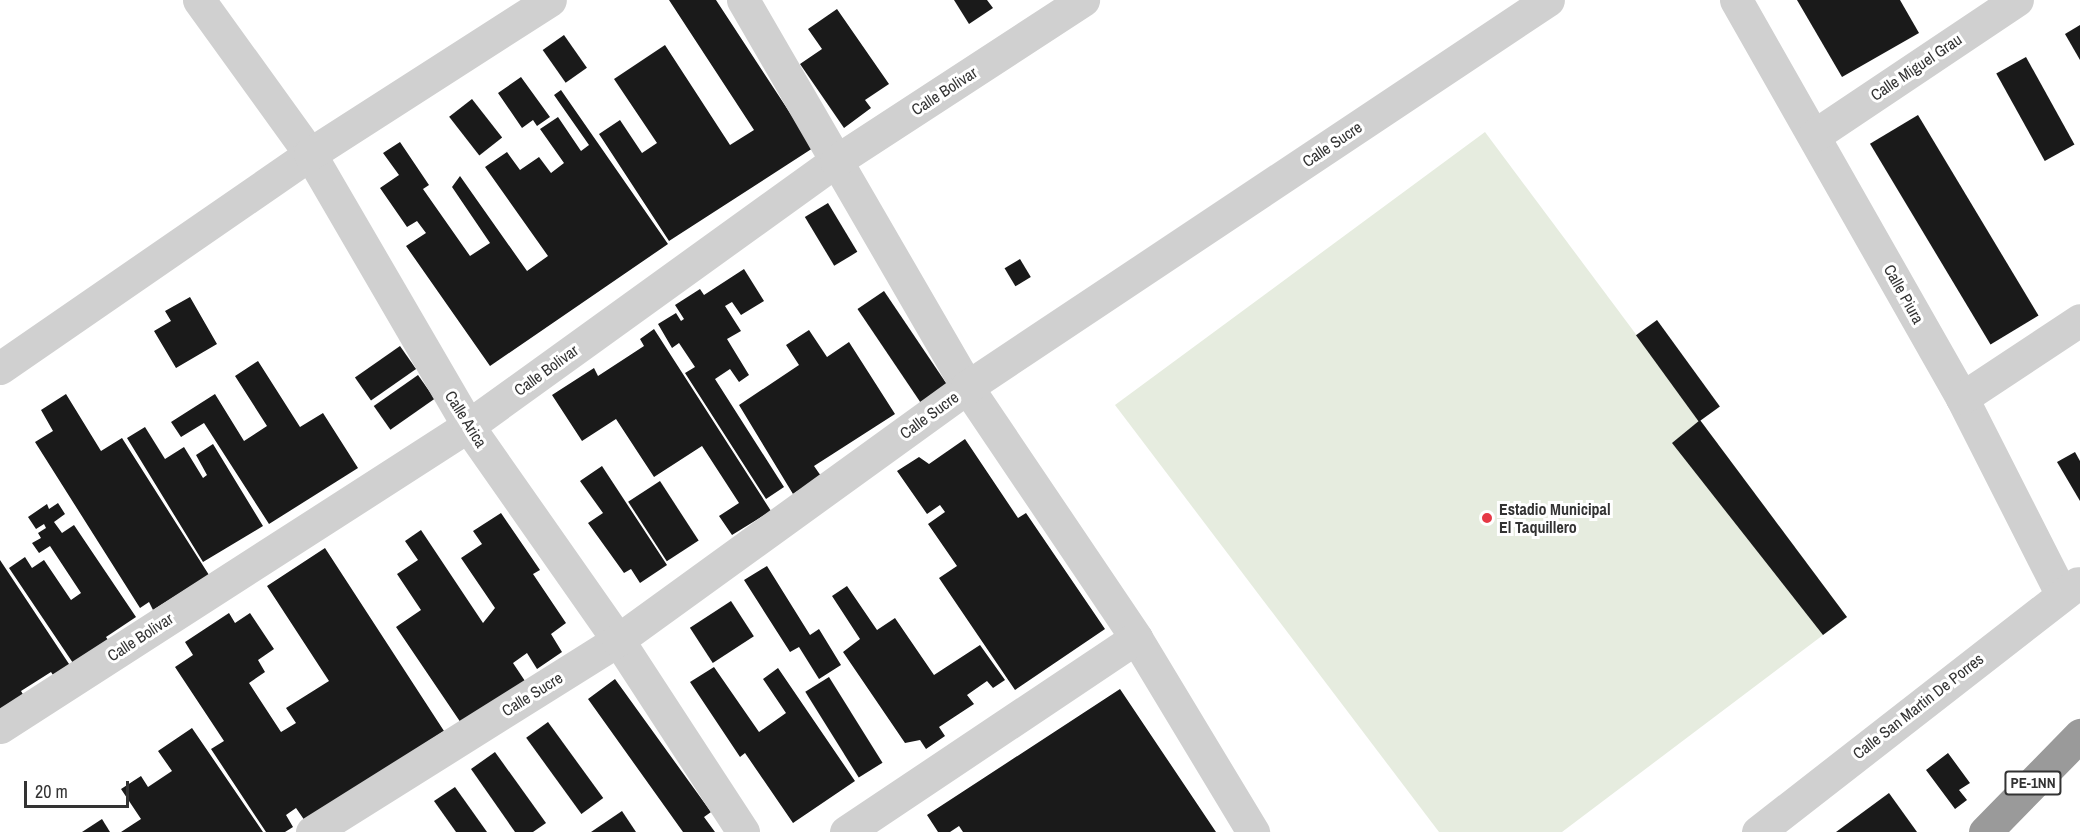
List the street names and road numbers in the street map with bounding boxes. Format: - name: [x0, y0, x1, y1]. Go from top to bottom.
- street label: Calle Miguel Grau: [1867, 29, 1965, 105]
- street label: Calle Bolivar: [908, 63, 980, 119]
- street label: Calle Sucre: [1299, 117, 1365, 171]
- street label: Calle Piura: [1880, 261, 1928, 327]
- street label: Calle Bolivar: [510, 340, 582, 400]
- street label: Calle Arica: [441, 387, 491, 451]
- street label: Calle Sucre: [896, 387, 962, 443]
- street label: Calle Bolivar: [104, 609, 176, 665]
- street label: Calle San Martin De Porres: [1849, 649, 1987, 763]
- street label: Calle Sucre: [498, 668, 566, 720]
- road number: PE-1NN: [2003, 771, 2063, 795]

